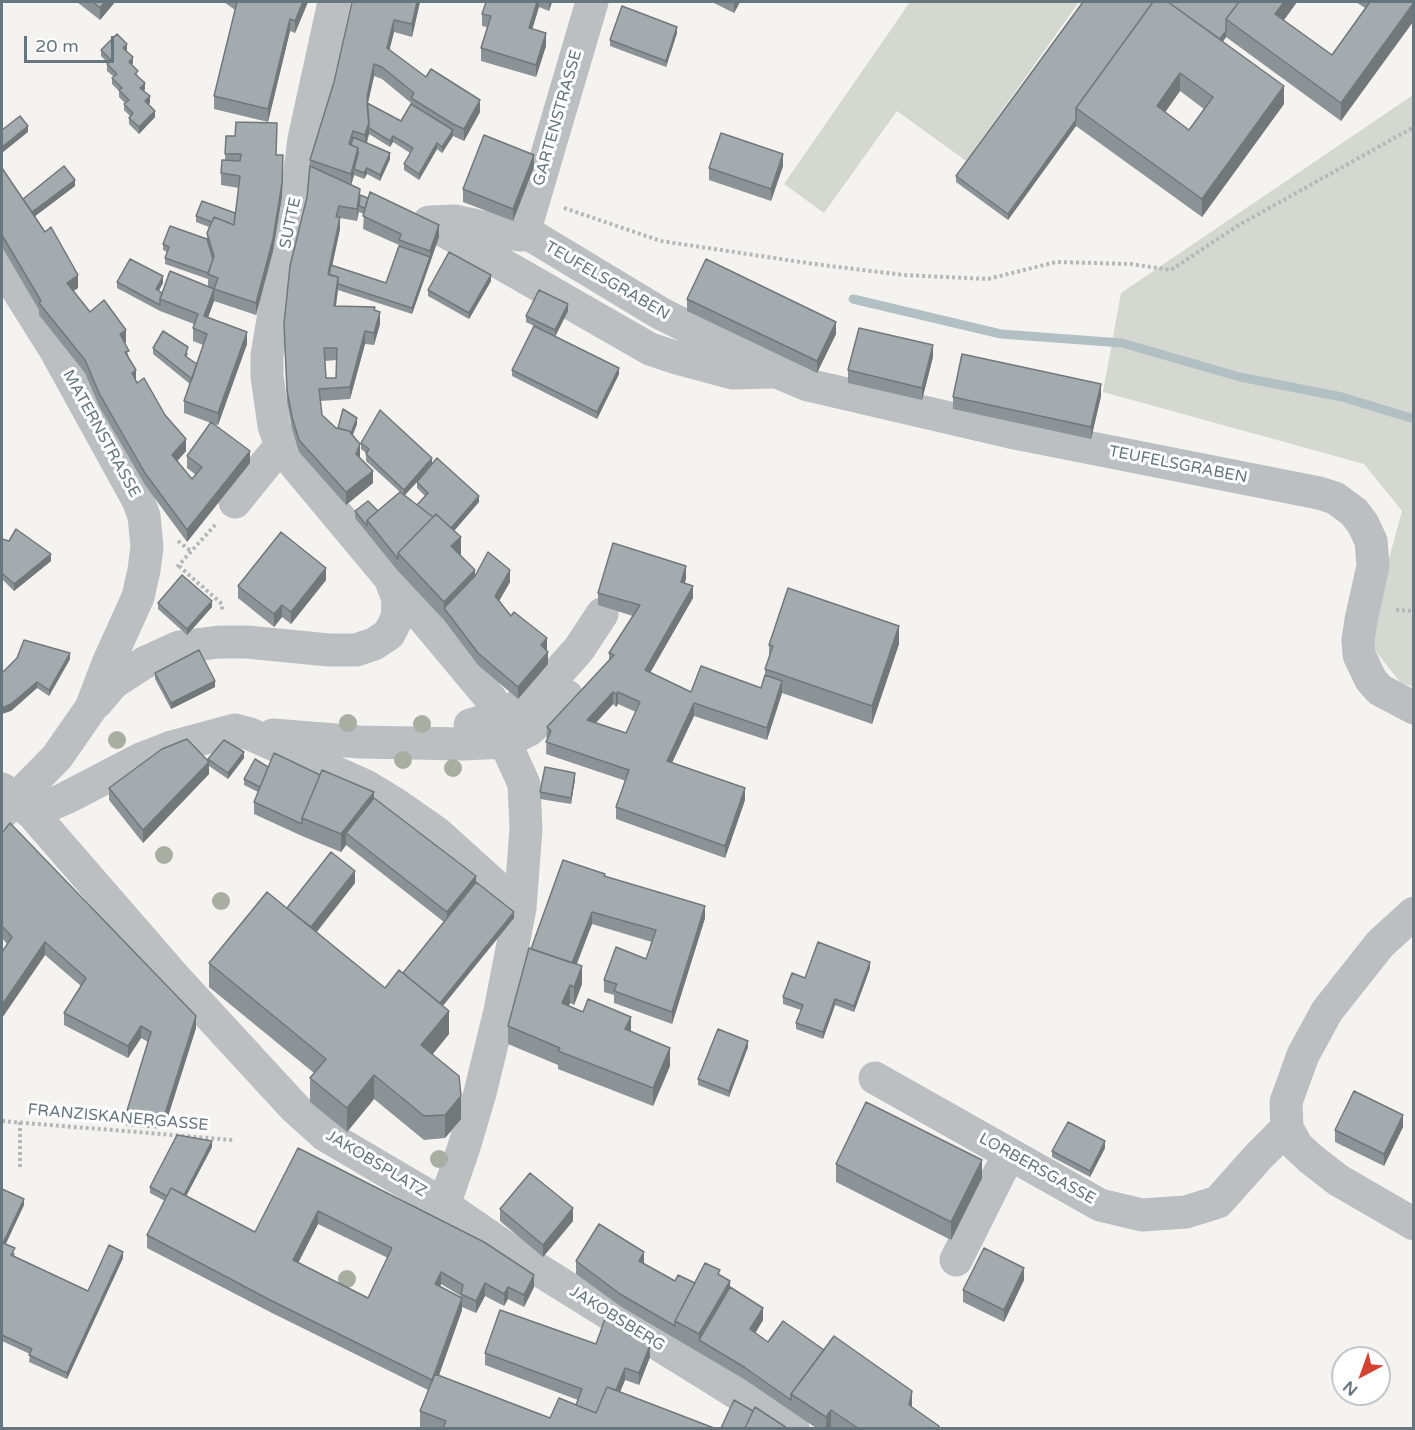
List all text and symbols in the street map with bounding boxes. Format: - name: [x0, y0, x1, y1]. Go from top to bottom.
- scale bar: [27, 24, 117, 62]
- text: 20 m: [35, 35, 79, 57]
- street label: GARTENSTRASSE: [529, 48, 587, 188]
- street label: SUTTE: [276, 196, 306, 250]
- street label: TEUFELSGRABEN: [541, 238, 673, 324]
- street label: MATERNSTRASSE: [58, 367, 144, 501]
- street label: TEUFELSGRABEN: [1107, 442, 1249, 488]
- street label: FRANZISKANERGASSE: [27, 1101, 209, 1135]
- street label: JAKOBSPLATZ: [322, 1126, 430, 1202]
- street label: LORBERSGASSE: [975, 1129, 1099, 1209]
- street label: JAKOBSBERG: [566, 1282, 668, 1356]
- north arrow: [1331, 1346, 1391, 1406]
- text: N: [1339, 1376, 1362, 1400]

